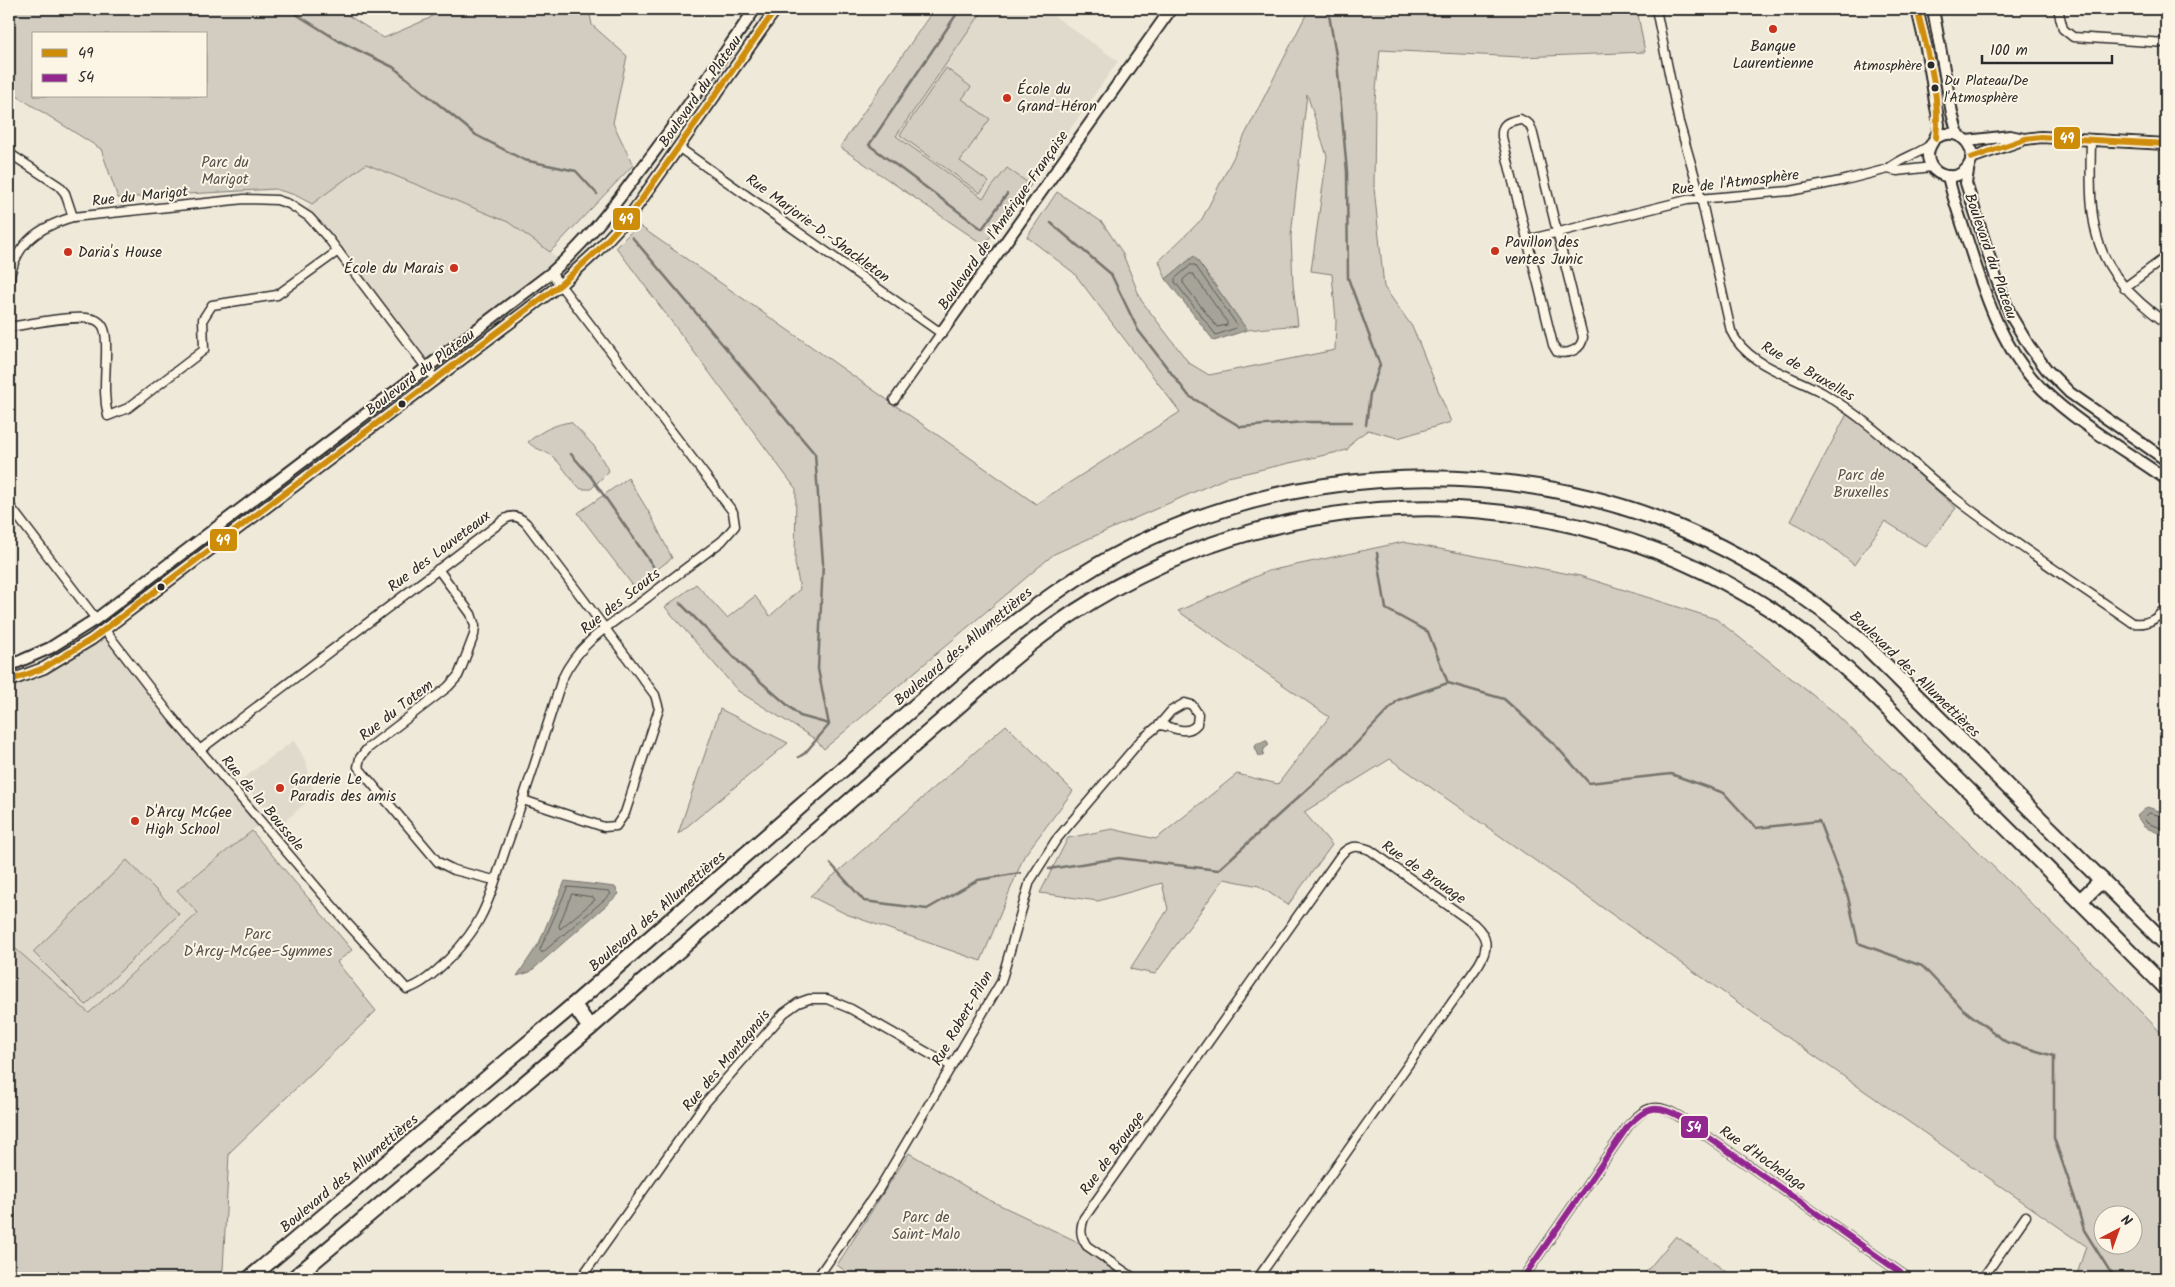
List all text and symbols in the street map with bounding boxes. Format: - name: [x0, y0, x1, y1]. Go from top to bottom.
- marker: Banque Laurentienne: [1767, 23, 1779, 35]
- street label: Boulevard du Plateau: [653, 31, 749, 153]
- legend: [32, 32, 208, 98]
- scale bar: [1982, 32, 2112, 64]
- place label: Banque Laurentienne: [1732, 35, 1814, 76]
- text: 100 m: [1990, 39, 2028, 63]
- text: 49: [78, 42, 94, 66]
- place label: Atmosphère: [1853, 55, 1923, 77]
- marker: Atmosphère: [1926, 60, 1936, 70]
- text: 54: [78, 66, 94, 90]
- place label: Du Plateau/De l'Atmosphère: [1944, 70, 2029, 109]
- place label: École du Grand-Héron: [1017, 78, 1097, 119]
- marker: Du Plateau/De l'Atmosphère: [1930, 83, 1940, 93]
- marker: École du Grand-Héron: [1001, 92, 1013, 104]
- street label: Boulevard de l'Amérique-Française: [933, 126, 1075, 315]
- line badge: 49: [2053, 126, 2081, 150]
- text: 49: [2060, 128, 2074, 150]
- park label: Parc du Marigot: [201, 151, 249, 192]
- street label: Rue de l'Atmosphère: [1670, 163, 1801, 203]
- street label: Rue Marjorie-D.-Shackleton: [740, 168, 895, 289]
- street label: Rue du Marigot: [91, 180, 190, 214]
- street label: Boulevard du Plateau: [1957, 190, 2023, 323]
- line badge: 49: [612, 207, 641, 231]
- text: 49: [619, 209, 633, 231]
- place label: Pavillon des ventes Junic: [1505, 231, 1584, 272]
- place label: Daria's House: [78, 241, 162, 265]
- marker: Pavillon des ventes Junic: [1489, 245, 1501, 257]
- marker: Daria's House: [62, 246, 74, 258]
- place label: École du Marais: [344, 257, 445, 281]
- marker: École du Marais: [448, 262, 460, 274]
- street label: Boulevard du Plateau: [361, 323, 481, 422]
- street label: Rue de Bruxelles: [1756, 335, 1859, 409]
- unlabelled marker: [397, 399, 407, 409]
- park label: Parc de Bruxelles: [1833, 464, 1889, 505]
- street label: Rue des Louveteaux: [383, 505, 497, 599]
- line badge: 49: [209, 528, 238, 552]
- text: 49: [216, 530, 230, 552]
- street label: Rue des Scouts: [575, 562, 666, 641]
- street label: Boulevard des Allumettières: [889, 581, 1039, 712]
- unlabelled marker: [156, 582, 166, 592]
- street label: Boulevard des Allumettières: [1843, 605, 1986, 744]
- street label: Rue du Totem: [354, 674, 439, 748]
- street label: Rue de la Boussole: [215, 750, 310, 857]
- place label: Garderie Le Paradis des amis: [290, 768, 397, 809]
- marker: Garderie Le Paradis des amis: [274, 782, 286, 794]
- place label: D'Arcy McGee High School: [145, 801, 232, 842]
- marker: D'Arcy McGee High School: [129, 815, 141, 827]
- street label: Rue de Brouage: [1376, 835, 1471, 911]
- street label: Boulevard des Allumettières: [584, 845, 732, 978]
- park label: Parc D'Arcy-McGee–Symmes: [184, 923, 333, 964]
- street label: Rue Robert-Pilon: [926, 966, 1000, 1071]
- street label: Rue des Montagnais: [677, 1004, 777, 1117]
- street label: Rue de Brouage: [1074, 1107, 1152, 1200]
- street label: Boulevard des Allumettières: [275, 1108, 425, 1239]
- line badge: 54: [1680, 1115, 1709, 1139]
- text: 54: [1686, 1117, 1702, 1139]
- street label: Rue d'Hochelaga: [1714, 1120, 1811, 1198]
- north arrow: [2092, 1204, 2142, 1254]
- park label: Parc de Saint-Malo: [892, 1206, 960, 1247]
- text: N: [2115, 1210, 2137, 1232]

